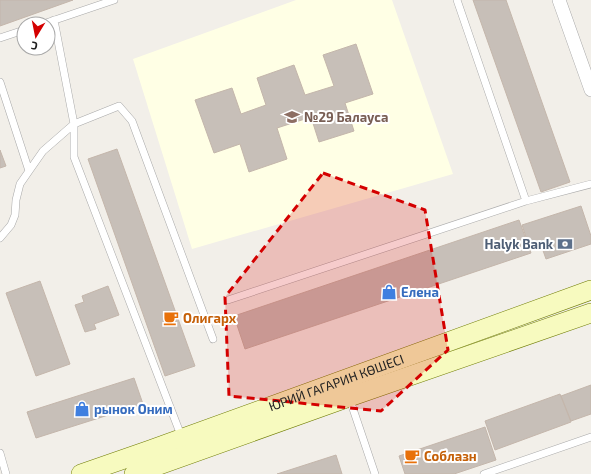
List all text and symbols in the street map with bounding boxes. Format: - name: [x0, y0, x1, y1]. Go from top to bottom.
- north arrow: [16, 16, 56, 56]
- text: С: [29, 39, 38, 53]
- school or university icon: №29 Балауса: [283, 108, 301, 126]
- place label: №29 Балауса: [304, 109, 388, 125]
- bank icon: Halyk Bank: [556, 235, 574, 253]
- place label: Halyk Bank: [484, 236, 554, 252]
- shop icon: Елена: [380, 283, 398, 301]
- place label: Елена: [401, 284, 439, 300]
- cafe icon: Олигарх: [162, 309, 180, 327]
- place label: Олигарх: [183, 310, 237, 326]
- street label: ЮРИЙ ГАГАРИН КӨШЕСІ: [266, 351, 406, 414]
- shop icon: рынок Оним: [73, 400, 91, 418]
- place label: рынок Оним: [94, 401, 173, 417]
- cafe icon: Соблазн: [403, 447, 421, 465]
- place label: Соблазн: [424, 448, 477, 464]

